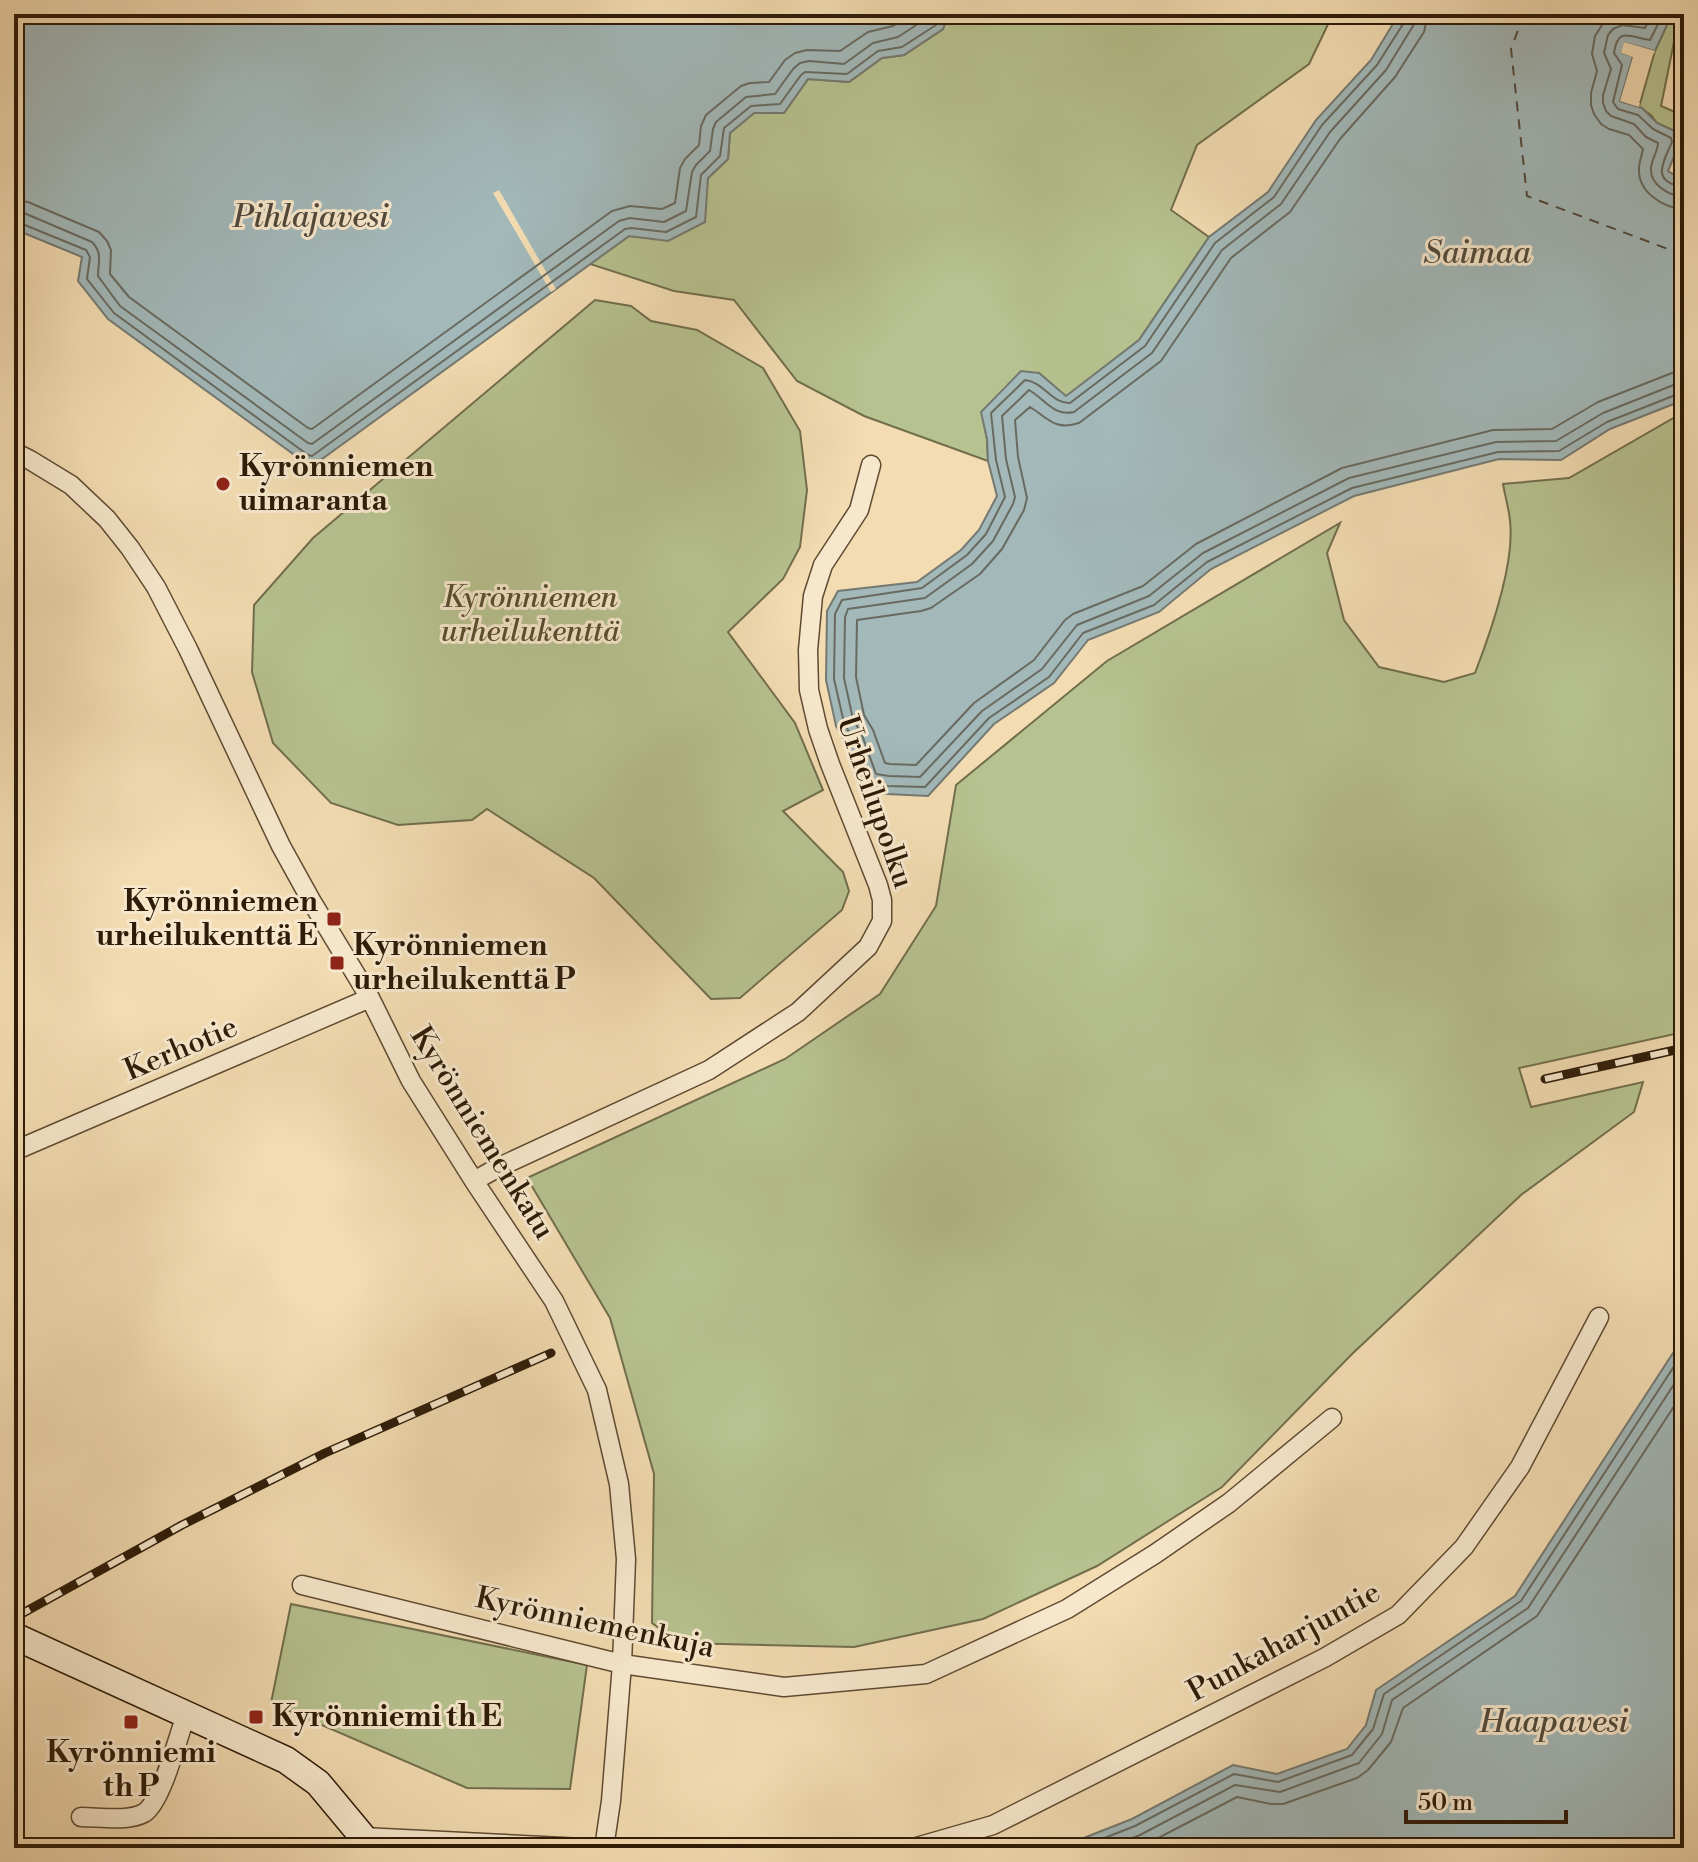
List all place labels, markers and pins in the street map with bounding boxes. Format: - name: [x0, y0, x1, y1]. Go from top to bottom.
- place label: Kyrönniemen uimaranta: [239, 448, 434, 520]
- marker: Kyrönniemen uimaranta: [214, 475, 232, 493]
- place label: Kyrönniemen urheilukenttä E: [96, 883, 319, 955]
- marker: Kyrönniemen urheilukenttä E: [325, 910, 343, 928]
- place label: Kyrönniemen urheilukenttä P: [353, 927, 575, 999]
- marker: Kyrönniemen urheilukenttä P: [328, 954, 346, 972]
- place label: Kyrönniemi th E: [272, 1698, 502, 1736]
- marker: Kyrönniemi th E: [247, 1708, 265, 1726]
- marker: Kyrönniemi th P: [122, 1713, 140, 1731]
- place label: Kyrönniemi th P: [46, 1734, 216, 1806]

